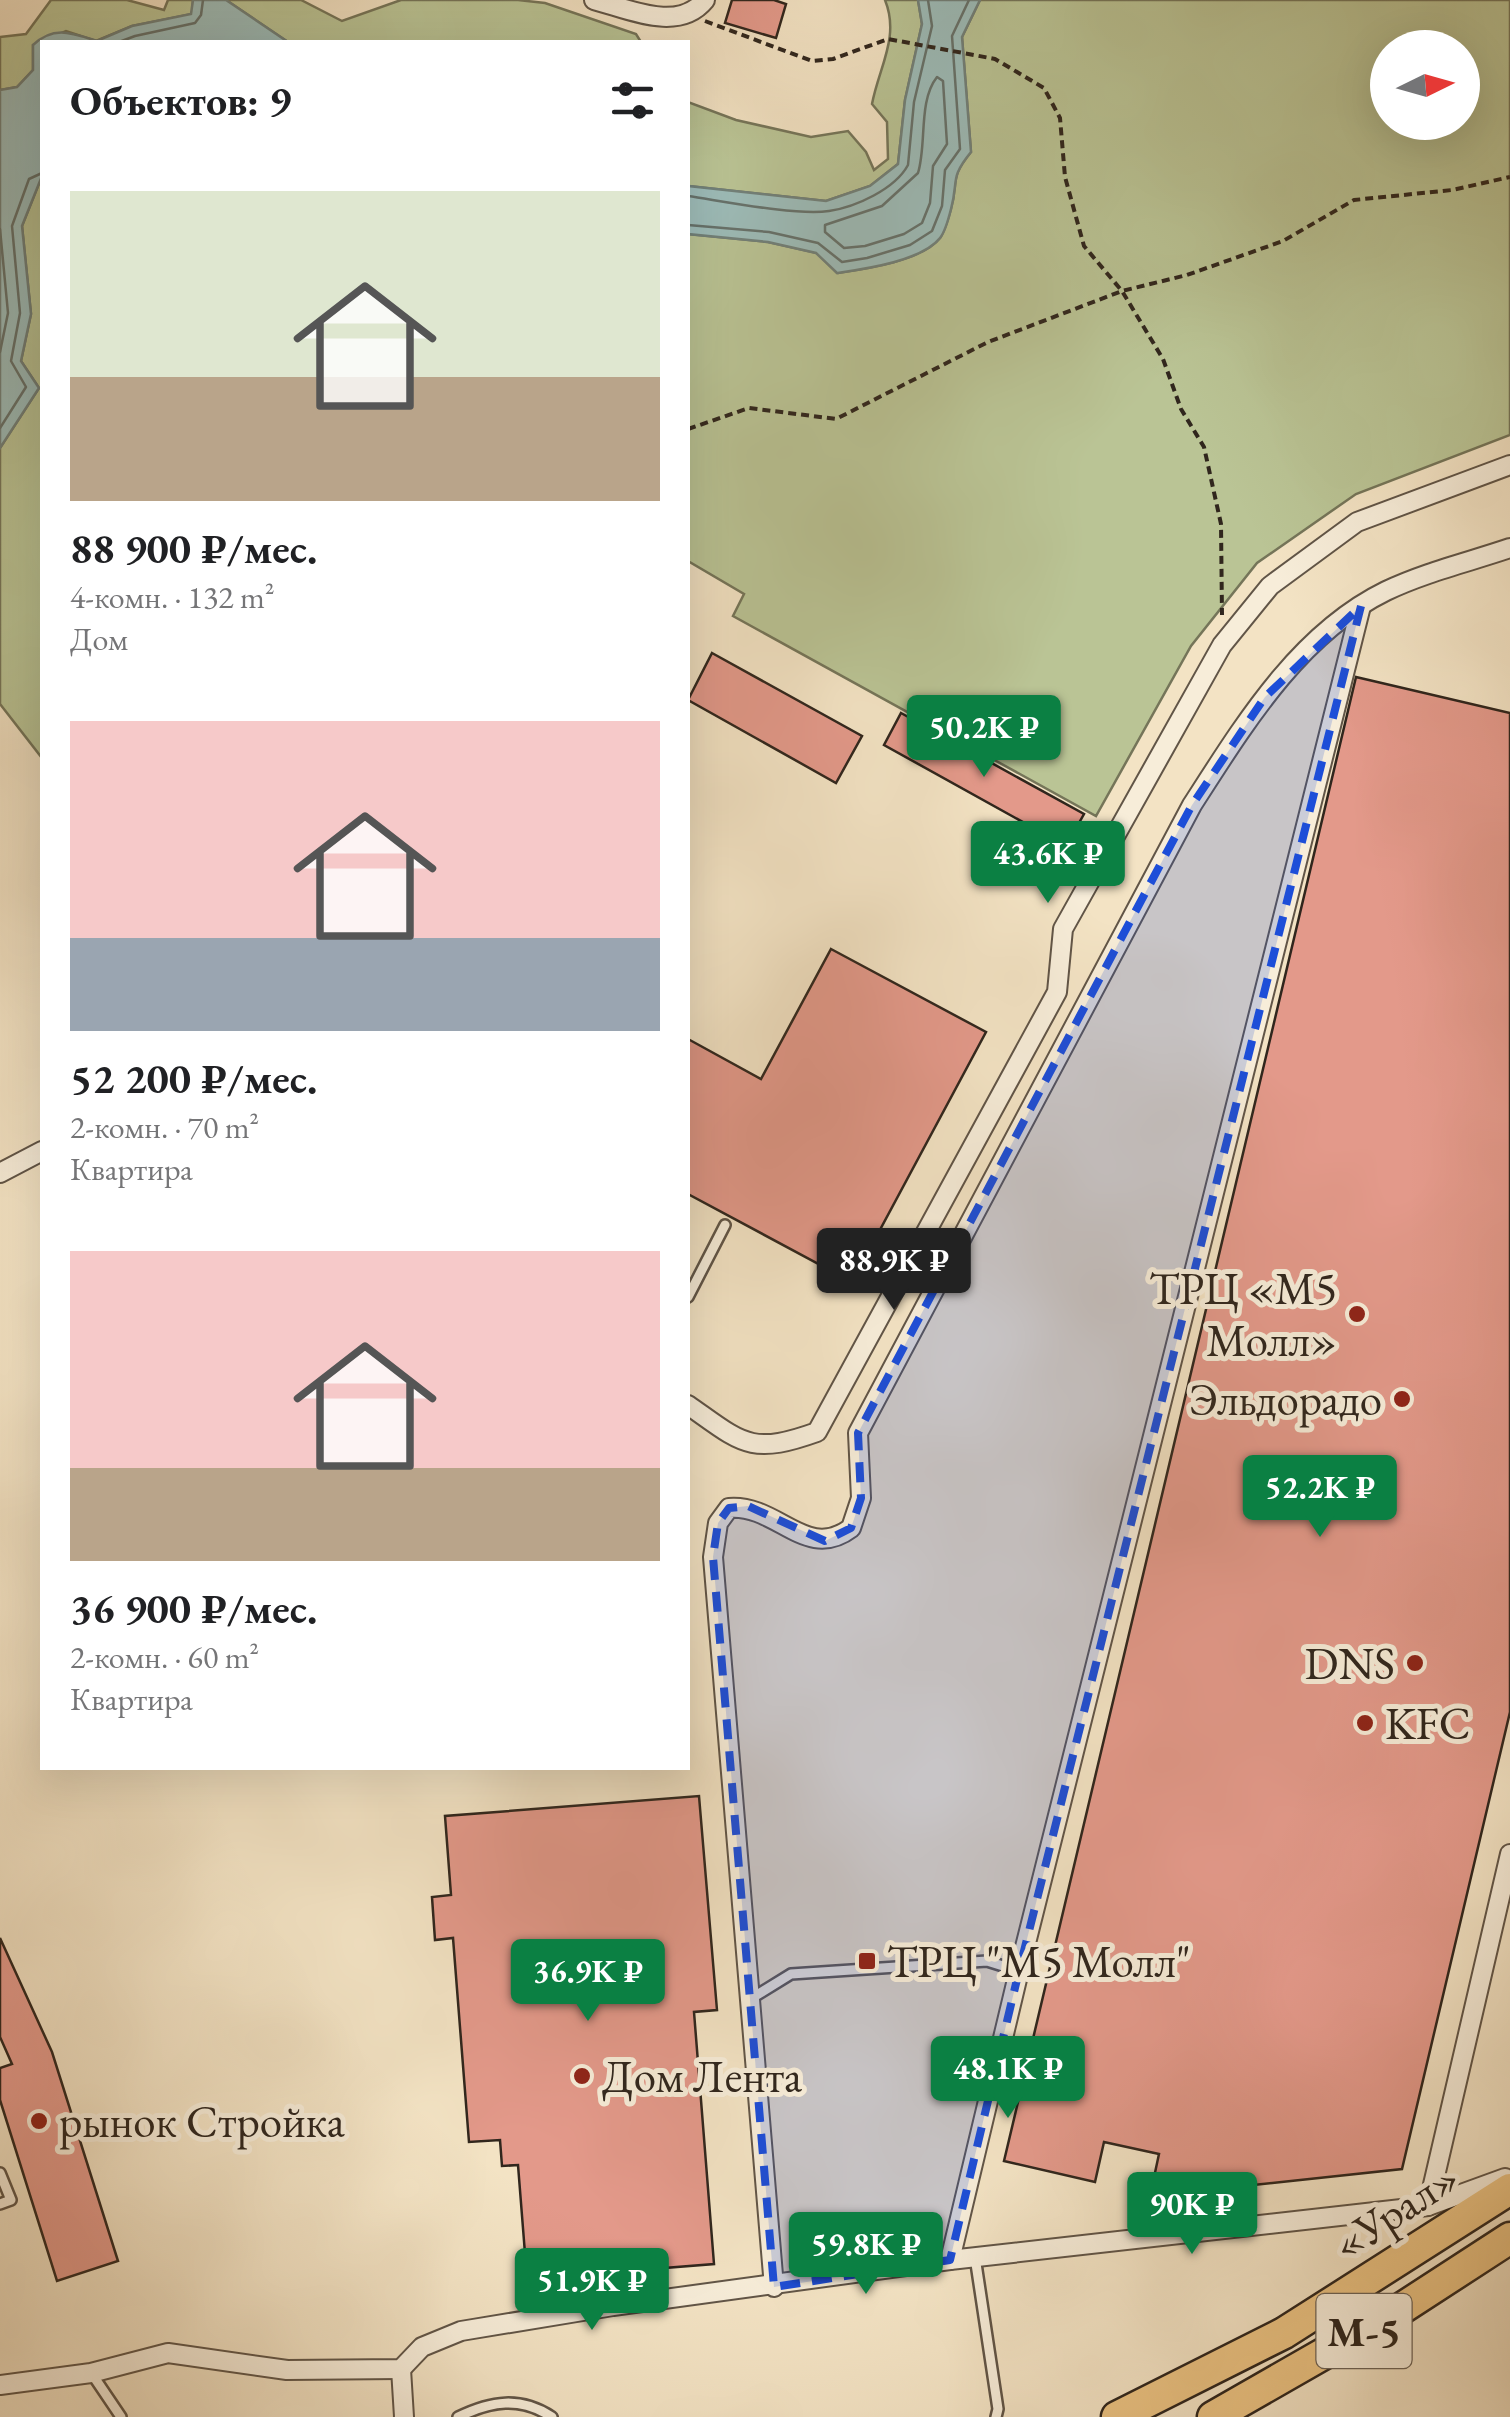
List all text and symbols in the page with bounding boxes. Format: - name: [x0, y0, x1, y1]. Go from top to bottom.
- north arrow: [1370, 30, 1480, 140]
- map controls: [1370, 30, 1480, 140]
- text: Объектов: 9: [70, 73, 291, 128]
- icon: filters: [605, 73, 660, 128]
- icon: home: [275, 256, 455, 436]
- text: 88 900 ₽/мес.: [70, 521, 317, 576]
- text: 4-комн. · 132 m²: [70, 576, 275, 618]
- text: Дом: [70, 618, 128, 660]
- pin: 50.2K ₽: [892, 695, 1076, 780]
- text: 50.2K ₽: [929, 706, 1039, 748]
- icon: home: [275, 786, 455, 966]
- pin: 43.6K ₽: [956, 821, 1140, 906]
- text: 43.6K ₽: [993, 832, 1103, 874]
- text: 52 200 ₽/мес.: [70, 1051, 317, 1106]
- text: 2-комн. · 70 m²: [70, 1106, 259, 1148]
- text: Квартира: [70, 1148, 193, 1190]
- pin: 88.9K ₽: [802, 1228, 986, 1313]
- text: 88.9K ₽: [839, 1239, 949, 1281]
- place label: ТРЦ «М5 Молл»: [1149, 1259, 1337, 1369]
- marker: ТРЦ «М5 Молл»: [1346, 1303, 1368, 1325]
- icon: home: [275, 1316, 455, 1496]
- place label: Эльдорадо: [1189, 1370, 1382, 1428]
- marker: Эльдорадо: [1391, 1388, 1413, 1410]
- pin: 52.2K ₽: [1228, 1455, 1412, 1540]
- text: 52.2K ₽: [1265, 1466, 1375, 1508]
- text: 36 900 ₽/мес.: [70, 1581, 317, 1636]
- place label: DNS: [1305, 1634, 1395, 1692]
- text: 2-комн. · 60 m²: [70, 1636, 259, 1678]
- marker: DNS: [1404, 1652, 1426, 1674]
- text: Квартира: [70, 1678, 193, 1720]
- place label: KFC: [1385, 1694, 1471, 1752]
- marker: KFC: [1354, 1712, 1376, 1734]
- place label: ТРЦ "М5 Молл": [887, 1932, 1191, 1990]
- pin: 36.9K ₽: [496, 1939, 680, 2024]
- text: 36.9K ₽: [533, 1950, 643, 1992]
- marker: ТРЦ "М5 Молл": [856, 1950, 878, 1972]
- pin: 48.1K ₽: [916, 2036, 1100, 2121]
- place label: Дом Лента: [602, 2047, 802, 2105]
- text: 48.1K ₽: [953, 2047, 1063, 2089]
- marker: Дом Лента: [571, 2065, 593, 2087]
- place label: рынок Стройка: [59, 2092, 345, 2150]
- marker: рынок Стройка: [28, 2110, 50, 2132]
- street label: «Урал»: [1320, 2147, 1470, 2273]
- pin: 90K ₽: [1122, 2172, 1262, 2257]
- text: 90K ₽: [1149, 2183, 1235, 2225]
- pin: 59.8K ₽: [774, 2212, 958, 2297]
- text: 59.8K ₽: [811, 2223, 921, 2265]
- pin: 51.9K ₽: [500, 2248, 684, 2333]
- text: 51.9K ₽: [537, 2259, 647, 2301]
- road number: М-5: [1316, 2294, 1412, 2368]

